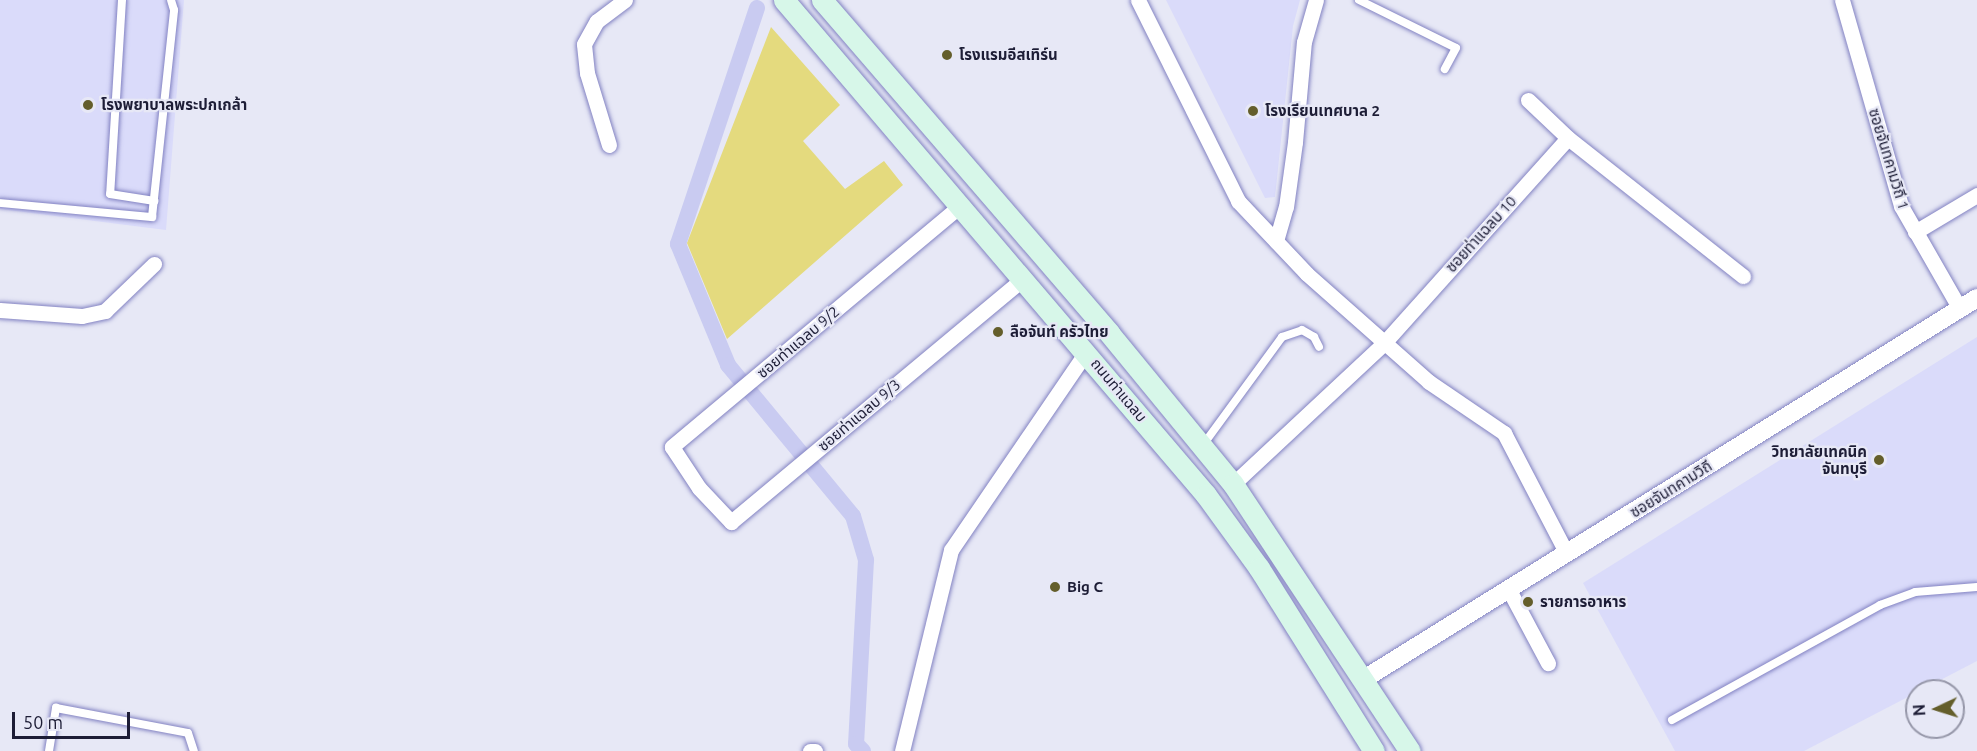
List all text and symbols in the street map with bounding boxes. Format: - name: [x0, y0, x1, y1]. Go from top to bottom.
- place label: โรงแรมอีสเทิร์น: [959, 46, 1058, 64]
- marker: โรงแรมอีสเทิร์น: [940, 48, 954, 62]
- marker: โรงพยาบาลพระปกเกล้า: [79, 96, 97, 114]
- place label: โรงพยาบาลพระปกเกล้า: [101, 96, 247, 114]
- place label: โรงเรียนเทศบาล 2: [1265, 102, 1380, 120]
- marker: โรงเรียนเทศบาล 2: [1246, 104, 1260, 118]
- street label: ซอยจันทคามวิถี 1: [1865, 106, 1913, 212]
- street label: ซอยท่าแฉลบ 10: [1442, 192, 1520, 276]
- street label: ซอยท่าแฉลบ 9/2: [753, 302, 843, 382]
- place label: ลือจันท์ ครัวไทย: [1010, 323, 1109, 341]
- marker: ลือจันท์ ครัวไทย: [991, 325, 1005, 339]
- street label: ถนนท่าแฉลบ: [1087, 354, 1151, 426]
- street label: ซอยท่าแฉลบ 9/3: [814, 375, 904, 455]
- place label: วิทยาลัยเทคนิค จันทบุรี: [1772, 442, 1867, 477]
- marker: วิทยาลัยเทคนิค จันทบุรี: [1872, 453, 1886, 467]
- street label: ซอยจันทคามวิถี: [1627, 457, 1715, 521]
- place label: Big C: [1067, 578, 1103, 596]
- marker: Big C: [1048, 580, 1062, 594]
- place label: รายการอาหาร: [1540, 593, 1626, 611]
- marker: รายการอาหาร: [1521, 595, 1535, 609]
- north arrow: [1905, 679, 1965, 739]
- scale bar: [15, 700, 134, 738]
- text: N: [1910, 704, 1928, 717]
- text: 50 m: [23, 712, 63, 732]

